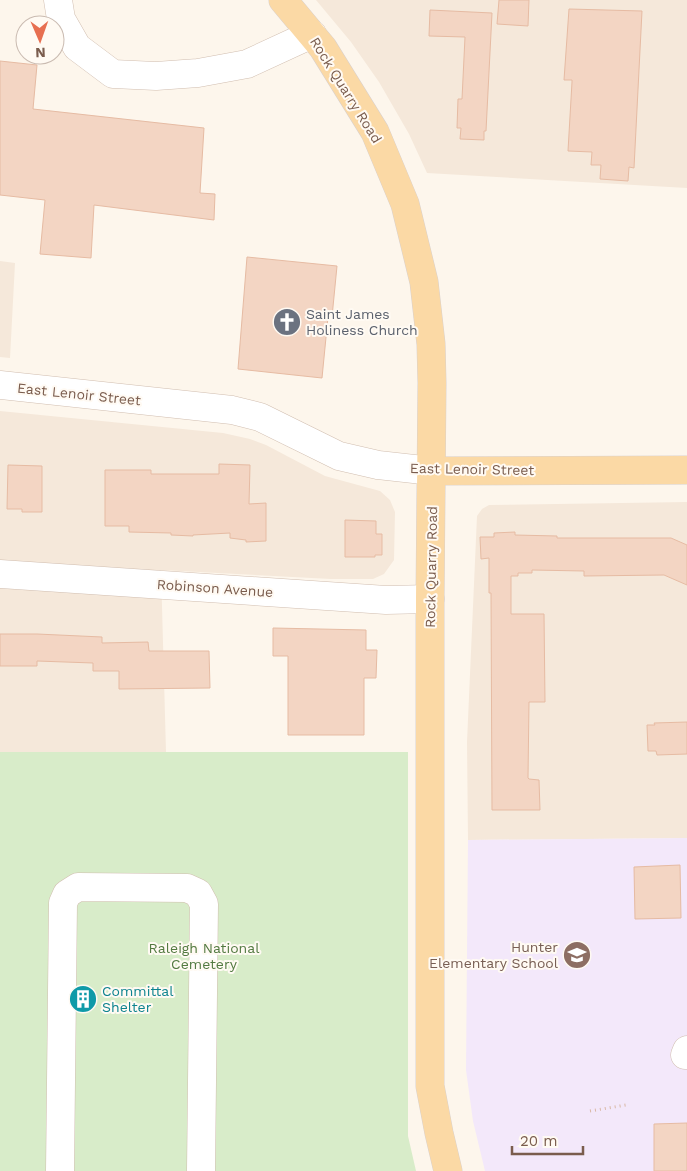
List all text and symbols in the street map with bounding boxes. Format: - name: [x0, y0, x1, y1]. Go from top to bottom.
- north arrow: [15, 15, 65, 65]
- street label: Rock Quarry Road: [307, 34, 385, 146]
- text: N: [35, 45, 46, 61]
- place label: Saint James Holiness Church: [306, 306, 418, 338]
- church icon: Saint James Holiness Church: [272, 307, 302, 337]
- street label: East Lenoir Street: [16, 380, 142, 408]
- street label: East Lenoir Street: [410, 460, 534, 478]
- street label: Rock Quarry Road: [422, 506, 440, 628]
- street label: Robinson Avenue: [156, 576, 274, 600]
- place label: Hunter Elementary School: [429, 939, 559, 971]
- park label: Raleigh National Cemetery: [149, 940, 260, 972]
- school or university icon: Hunter Elementary School: [562, 940, 592, 970]
- place label: Committal Shelter: [102, 983, 174, 1015]
- building icon: Committal Shelter: [68, 984, 98, 1014]
- scale bar: [512, 1124, 583, 1156]
- text: 20 m: [520, 1132, 558, 1150]

